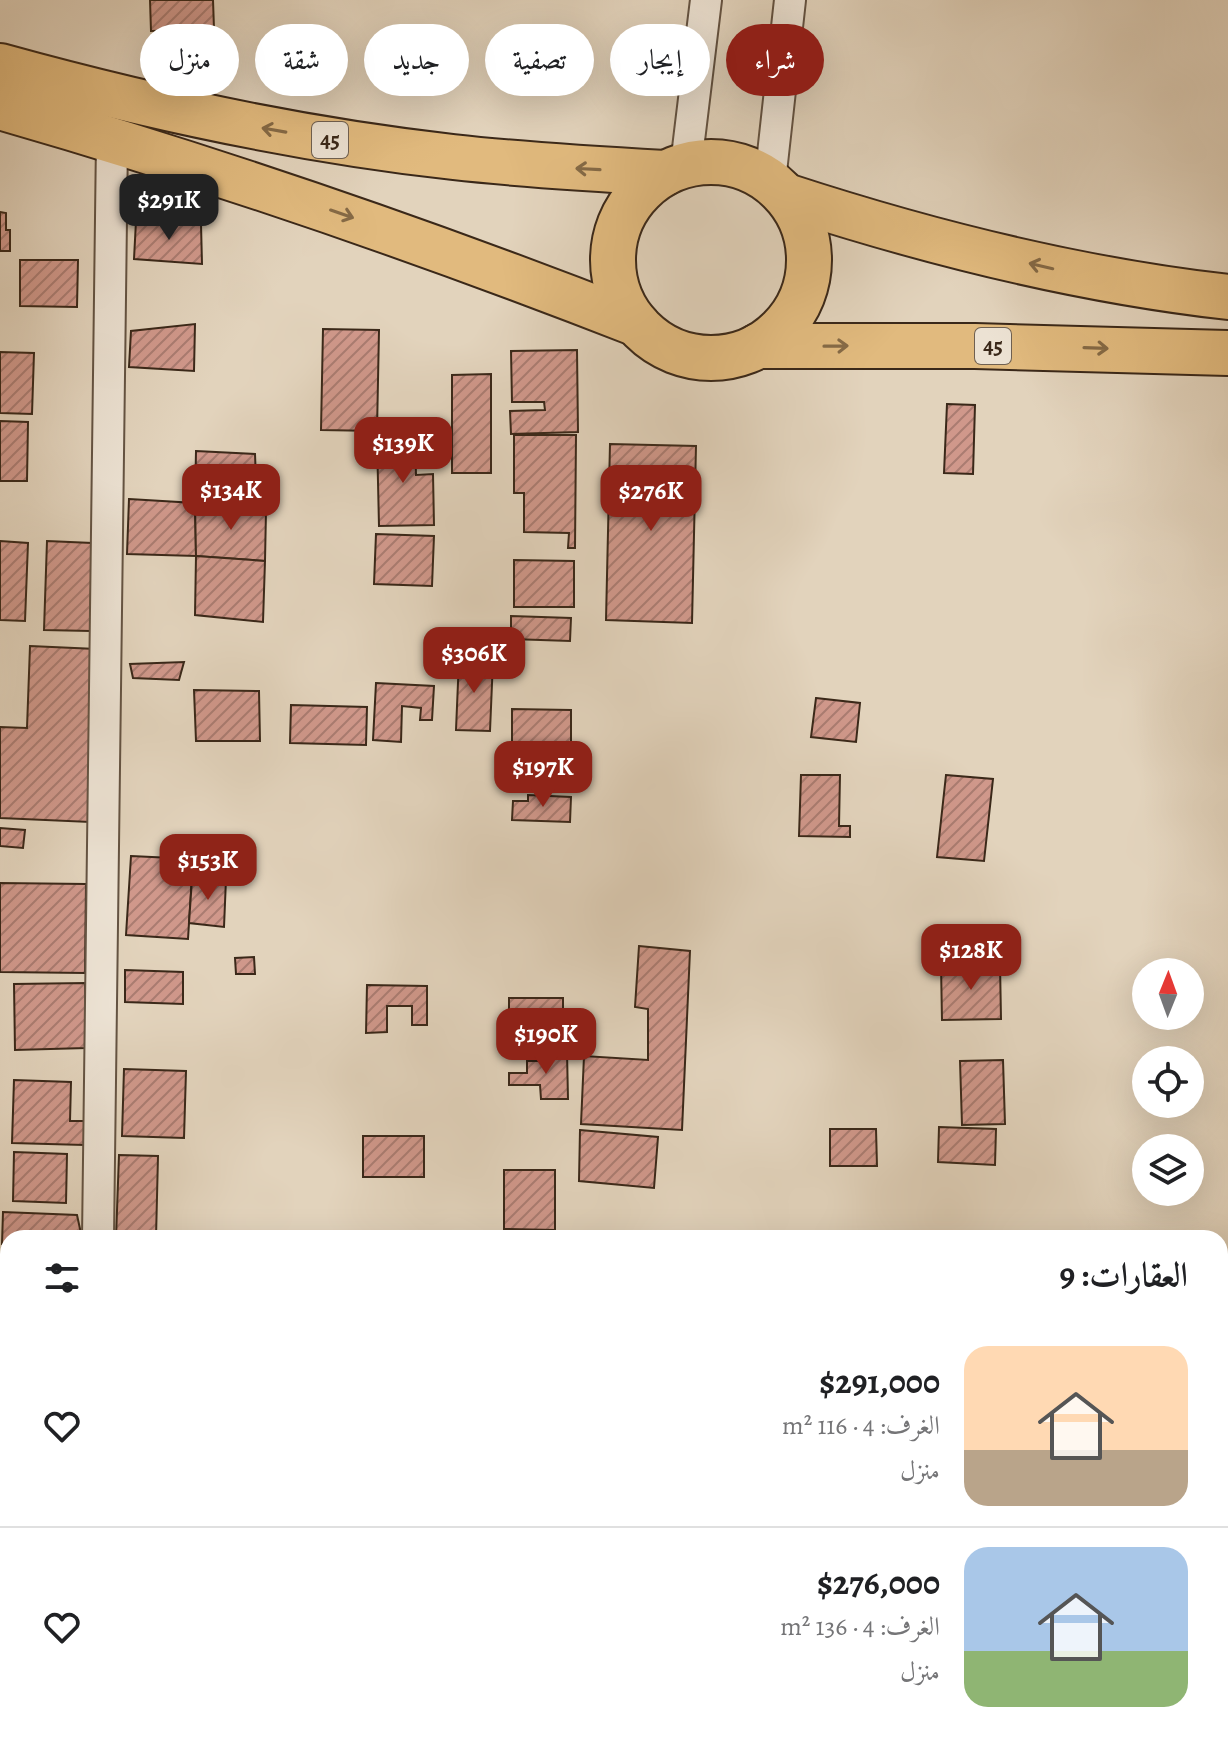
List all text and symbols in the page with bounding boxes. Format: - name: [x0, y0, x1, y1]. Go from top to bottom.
- chip: منزل: [140, 24, 239, 96]
- chip: شقة: [255, 24, 348, 96]
- chip: جديد: [364, 24, 469, 96]
- chip: تصفية: [485, 24, 594, 96]
- chip: إيجار: [610, 24, 710, 96]
- chip: شراء: [726, 24, 824, 96]
- one-way arrow: [262, 122, 287, 137]
- road number: 45: [312, 122, 348, 158]
- one-way arrow: [575, 161, 602, 176]
- pin: $291K: [113, 174, 225, 242]
- text: $291K: [137, 182, 201, 217]
- one-way arrow: [329, 208, 353, 222]
- one-way arrow: [1028, 258, 1054, 273]
- road number: 45: [975, 328, 1011, 364]
- one-way arrow: [822, 338, 849, 353]
- one-way arrow: [1082, 341, 1109, 356]
- pin: $139K: [347, 417, 459, 485]
- text: $139K: [372, 425, 434, 460]
- pin: $134K: [175, 464, 287, 532]
- pin: $276K: [595, 465, 707, 533]
- text: $134K: [200, 472, 262, 507]
- text: $276K: [618, 473, 684, 508]
- pin: $306K: [418, 627, 530, 695]
- text: $306K: [441, 635, 507, 670]
- pin: $197K: [487, 741, 599, 809]
- text: $197K: [512, 749, 574, 784]
- pin: $153K: [152, 834, 264, 902]
- text: $153K: [178, 842, 238, 877]
- pin: $128K: [915, 924, 1027, 992]
- text: $128K: [939, 932, 1003, 967]
- north arrow: [1132, 958, 1204, 1030]
- map controls: [1132, 958, 1204, 1206]
- pin: $190K: [490, 1008, 602, 1076]
- text: $190K: [514, 1016, 578, 1051]
- button: locate: [1132, 1046, 1204, 1118]
- button: layers: [1132, 1134, 1204, 1206]
- text: العقارات: 9: [1059, 1251, 1188, 1298]
- icon: filters: [40, 1256, 84, 1300]
- text: $291,000: [819, 1358, 940, 1405]
- icon: home: [1028, 1378, 1124, 1474]
- icon: heart: [40, 1404, 84, 1448]
- text: الغرف: 4 · 116 m²: [782, 1408, 940, 1443]
- text: منزل: [900, 1453, 940, 1488]
- text: $276,000: [817, 1559, 940, 1606]
- icon: home: [1028, 1579, 1124, 1675]
- icon: heart: [40, 1605, 84, 1649]
- text: الغرف: 4 · 136 m²: [780, 1609, 940, 1644]
- text: منزل: [900, 1654, 940, 1689]

